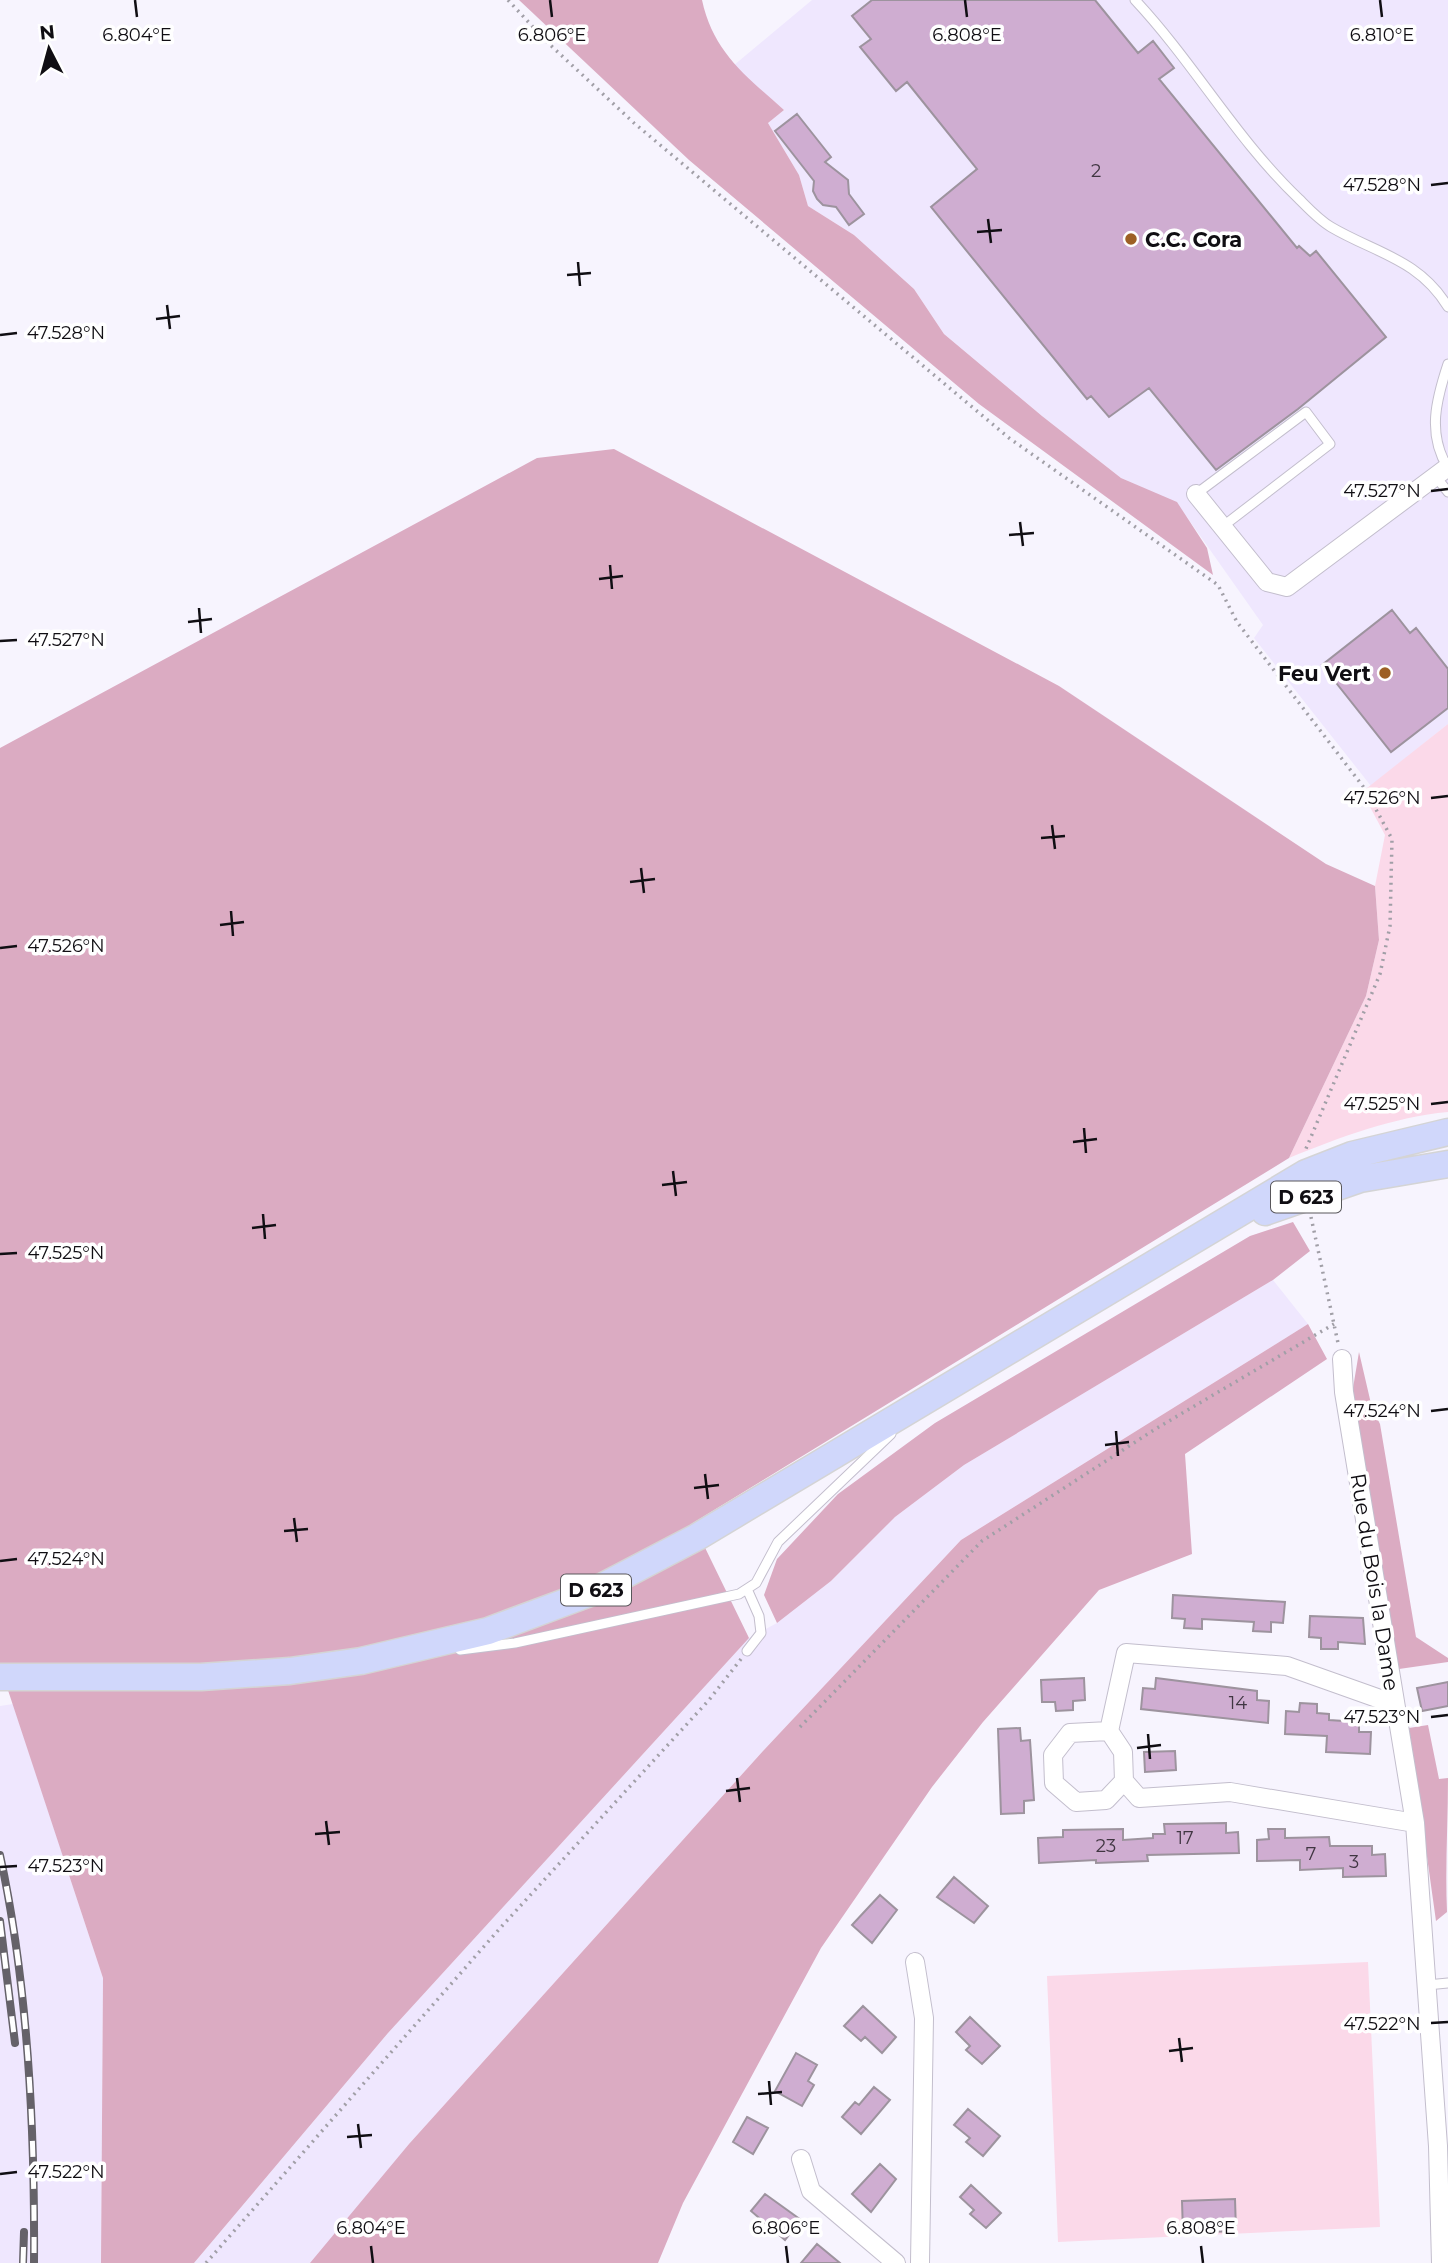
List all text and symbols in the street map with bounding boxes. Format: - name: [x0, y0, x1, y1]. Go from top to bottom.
- north arrow: [14, 14, 84, 84]
- text: N: [38, 20, 56, 45]
- text: 6.804°E: [102, 24, 172, 46]
- text: 6.806°E: [518, 24, 586, 46]
- text: 6.808°E: [932, 24, 1002, 46]
- text: 6.810°E: [1350, 24, 1414, 46]
- house number: 2: [1091, 160, 1101, 182]
- text: 47.528°N: [1343, 174, 1421, 196]
- place label: C.C. Cora: [1145, 227, 1242, 252]
- marker: C.C. Cora: [1123, 231, 1139, 247]
- text: 47.528°N: [27, 322, 105, 344]
- text: 47.527°N: [1343, 480, 1421, 502]
- text: 47.527°N: [27, 629, 105, 651]
- place label: Feu Vert: [1278, 661, 1371, 686]
- marker: Feu Vert: [1377, 665, 1393, 681]
- text: 47.526°N: [1343, 787, 1421, 809]
- text: 47.526°N: [27, 935, 105, 957]
- text: 47.525°N: [1344, 1093, 1420, 1115]
- road number: D 623: [1271, 1182, 1341, 1212]
- text: 47.525°N: [28, 1242, 104, 1264]
- text: 47.524°N: [1343, 1400, 1421, 1422]
- street label: Rue du Bois la Dame: [1345, 1471, 1405, 1693]
- text: 47.524°N: [27, 1548, 105, 1570]
- road number: D 623: [561, 1574, 631, 1606]
- house number: 14: [1229, 1692, 1247, 1714]
- text: 47.523°N: [1344, 1706, 1420, 1728]
- house number: 17: [1176, 1827, 1194, 1849]
- house number: 23: [1096, 1835, 1116, 1857]
- house number: 7: [1306, 1843, 1316, 1865]
- house number: 3: [1349, 1851, 1359, 1873]
- text: 47.523°N: [28, 1855, 104, 1877]
- text: 47.522°N: [1343, 2013, 1421, 2035]
- text: 47.522°N: [27, 2161, 105, 2183]
- text: 6.804°E: [336, 2217, 406, 2239]
- text: 6.806°E: [752, 2217, 820, 2239]
- text: 6.808°E: [1166, 2217, 1236, 2239]

